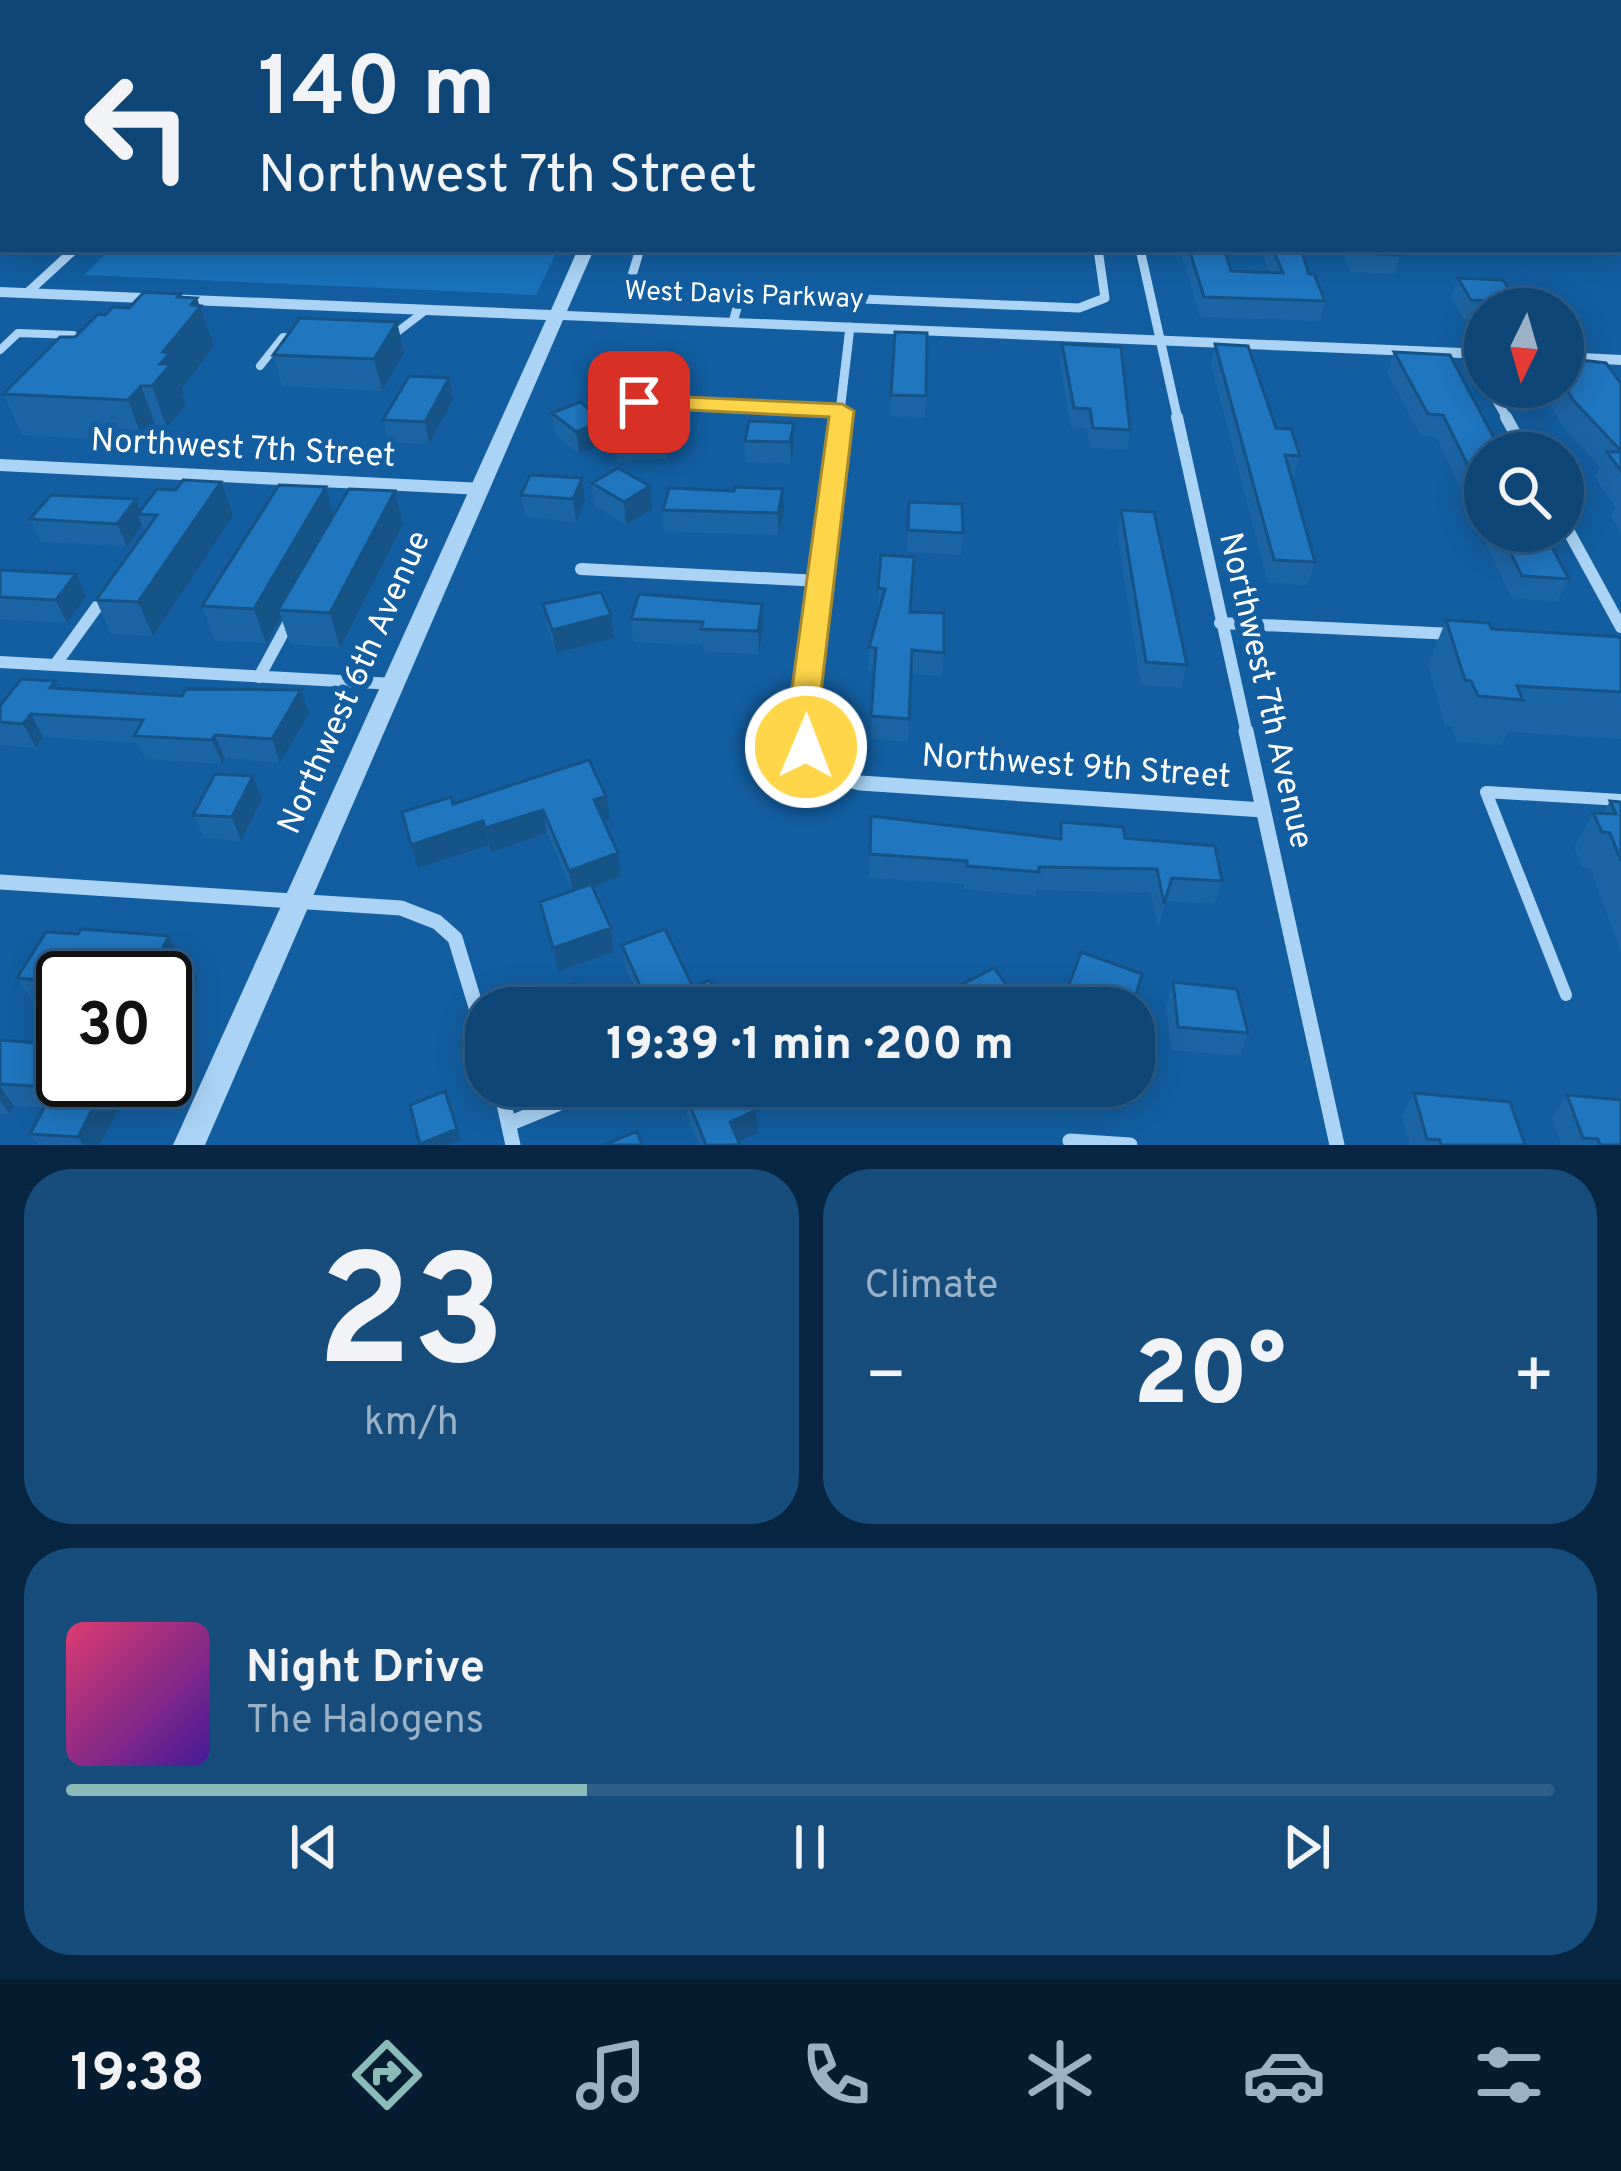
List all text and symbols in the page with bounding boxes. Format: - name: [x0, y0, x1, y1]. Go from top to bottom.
- text: 140 m: [258, 39, 495, 145]
- icon: left: [60, 48, 216, 204]
- text: Northwest 7th Street: [258, 143, 757, 212]
- street label: West Davis Parkway: [624, 275, 864, 317]
- north arrow: [1464, 288, 1584, 408]
- map controls: [1464, 288, 1584, 552]
- pin: [588, 351, 690, 453]
- icon: arrive: [606, 369, 672, 435]
- street label: Northwest 7th Street: [90, 421, 396, 479]
- button: search: [1464, 432, 1584, 552]
- street label: Northwest 6th Avenue: [270, 525, 442, 841]
- street label: Northwest 7th Avenue: [1207, 529, 1321, 853]
- position arrow: [743, 684, 869, 810]
- street label: Northwest 9th Street: [920, 736, 1232, 800]
- speed limit sign: 30: [36, 951, 192, 1107]
- text: 19:39 · 1 min · 200 m: [606, 1018, 1014, 1075]
- text: 23: [317, 1223, 506, 1421]
- text: Climate: [865, 1263, 998, 1312]
- text: 20°: [1134, 1323, 1286, 1436]
- text: −: [865, 1338, 907, 1421]
- text: +: [1512, 1338, 1555, 1421]
- text: km/h: [364, 1400, 459, 1449]
- text: Night Drive: [246, 1641, 485, 1698]
- text: The Halogens: [246, 1698, 484, 1747]
- icon: previous: [281, 1814, 347, 1880]
- icon: pause: [777, 1814, 843, 1880]
- icon: next: [1274, 1814, 1340, 1880]
- icon: directions: [345, 2033, 429, 2117]
- icon: music: [569, 2033, 653, 2117]
- icon: phone: [794, 2033, 878, 2117]
- icon: climate: [1018, 2033, 1102, 2117]
- icon: car: [1242, 2033, 1326, 2117]
- icon: filters: [1467, 2033, 1551, 2117]
- text: 19:38: [70, 2041, 204, 2110]

